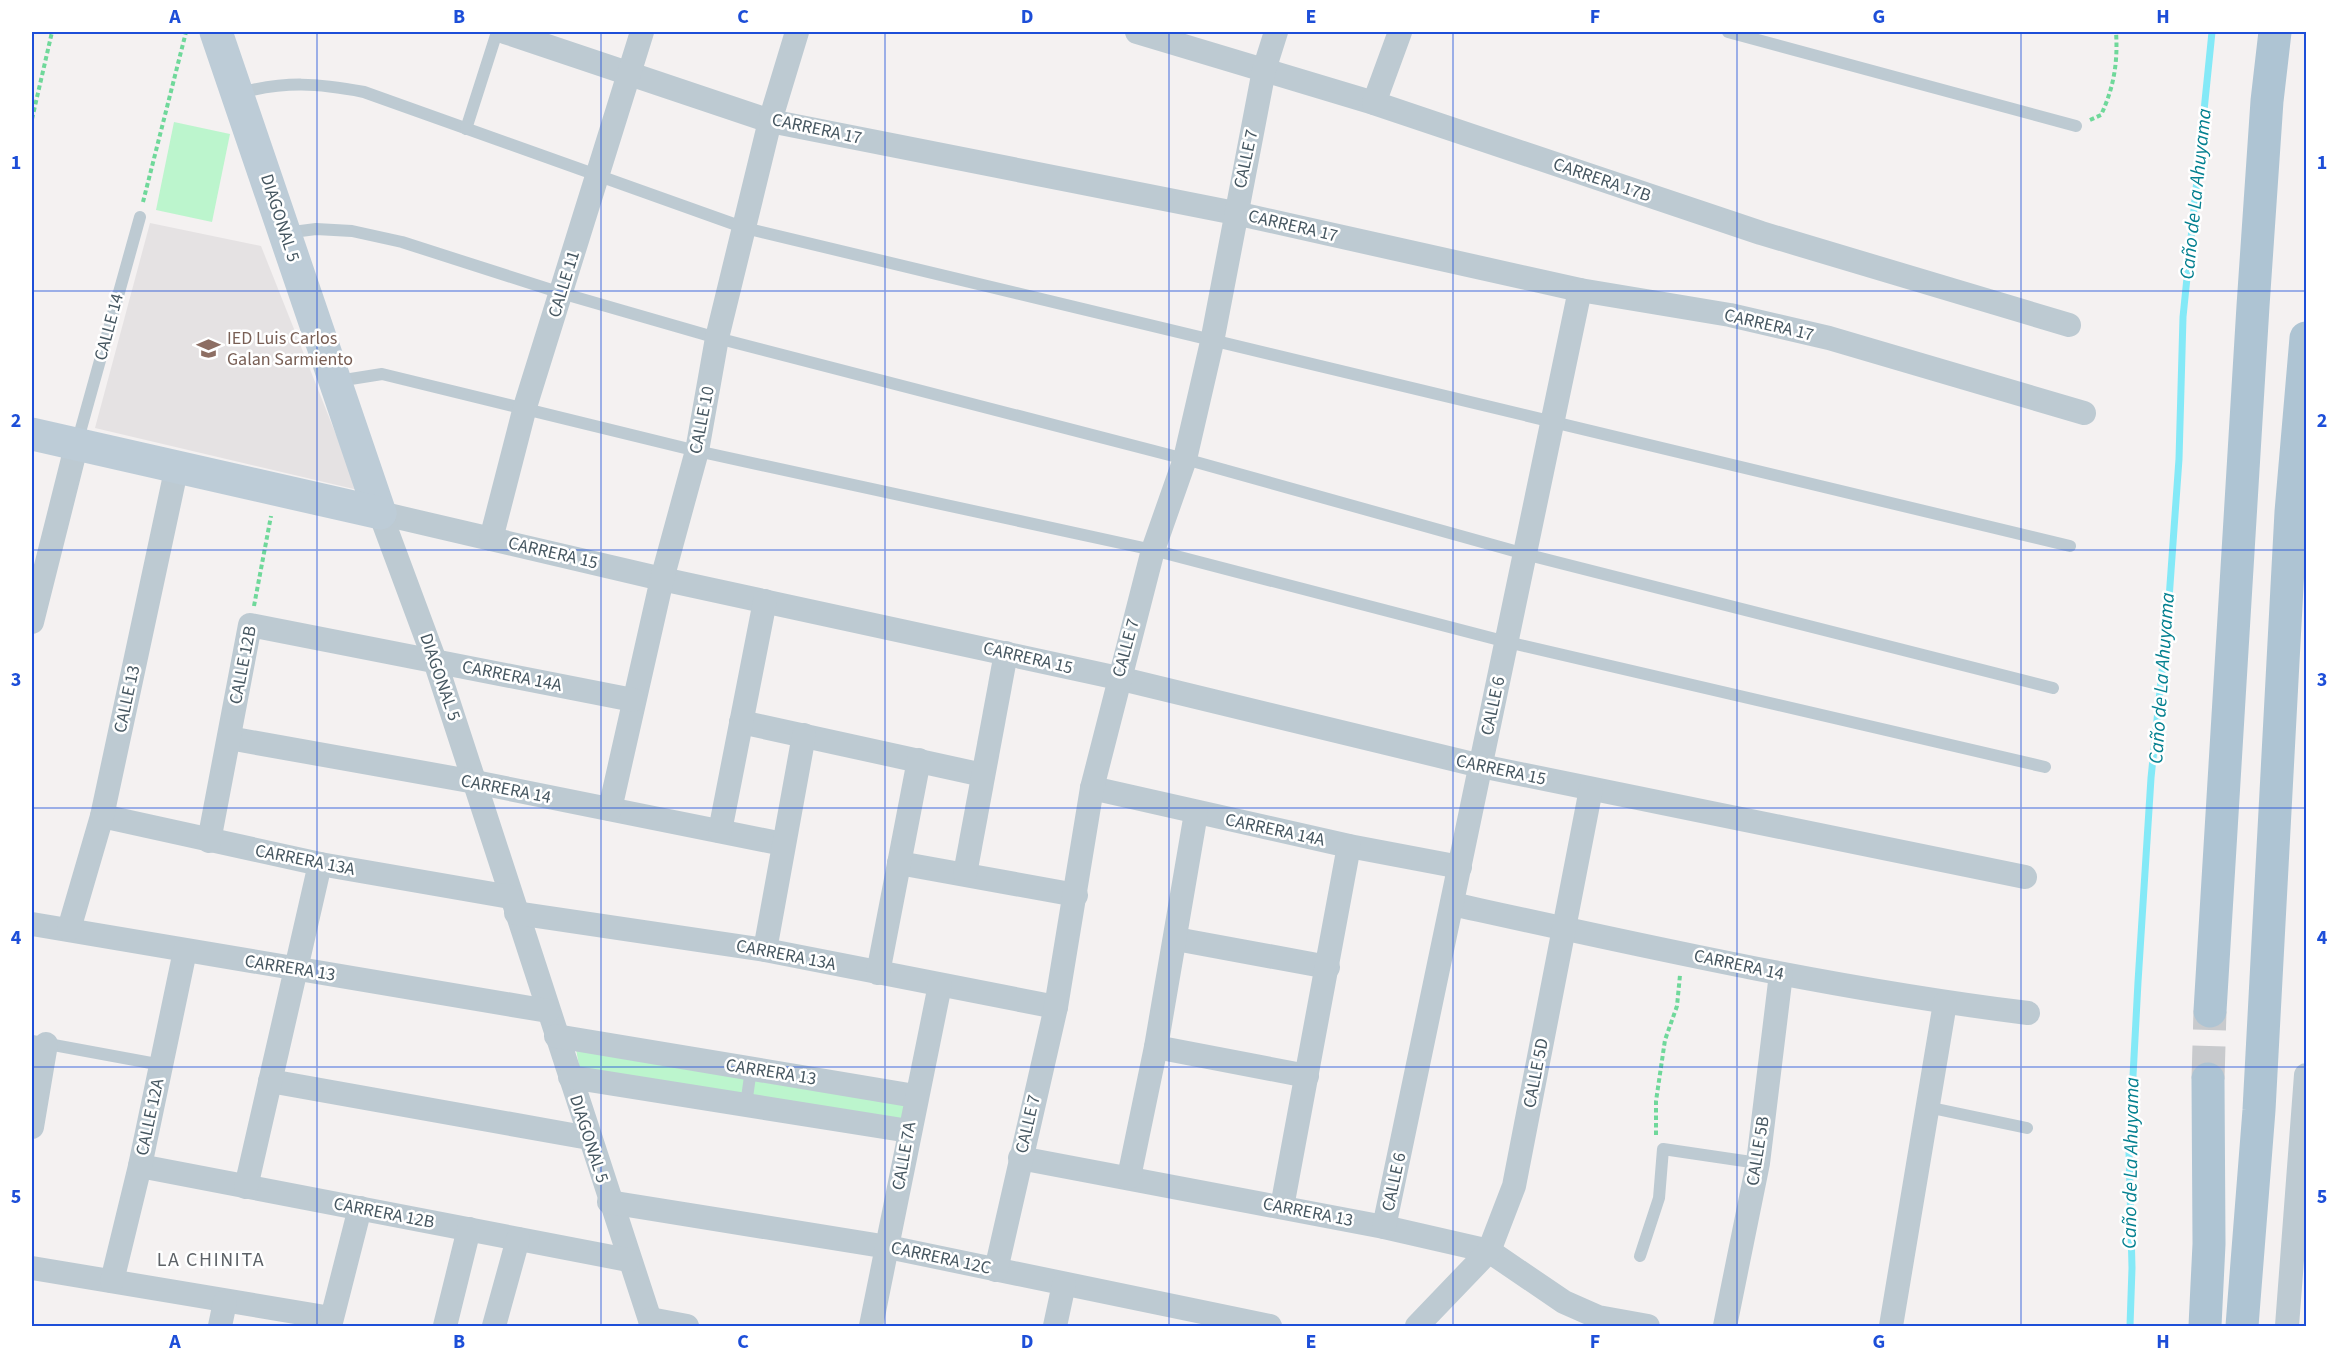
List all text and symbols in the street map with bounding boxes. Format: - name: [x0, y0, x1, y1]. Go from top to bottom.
- text: A: [168, 3, 181, 31]
- text: B: [453, 3, 465, 31]
- text: C: [737, 3, 749, 31]
- text: D: [1021, 3, 1033, 31]
- text: E: [1306, 3, 1316, 31]
- text: F: [1590, 3, 1600, 31]
- text: G: [1873, 3, 1885, 31]
- text: H: [2156, 3, 2170, 31]
- street label: CARRERA 17: [770, 107, 864, 151]
- water label: Caño de La Ahuyama: [2173, 107, 2219, 281]
- street label: CALLE 7: [1228, 127, 1264, 191]
- text: 1: [11, 149, 21, 177]
- text: 1: [2317, 149, 2327, 177]
- street label: CARRERA 17B: [1550, 152, 1654, 208]
- street label: DIAGONAL 5: [254, 171, 306, 265]
- street label: CARRERA 17: [1246, 204, 1340, 248]
- street label: CALLE 11: [542, 248, 586, 320]
- street label: CALLE 14: [88, 291, 130, 363]
- street label: CARRERA 17: [1722, 303, 1816, 347]
- place label: IED Luis Carlos Galan Sarmiento: [227, 326, 353, 372]
- school or university icon: IED Luis Carlos Galan Sarmiento: [196, 335, 222, 361]
- street label: CALLE 10: [683, 384, 721, 456]
- text: 2: [11, 407, 21, 435]
- text: 2: [2317, 407, 2327, 435]
- street label: CARRERA 15: [506, 531, 600, 575]
- water label: Caño de La Ahuyama: [2142, 591, 2182, 765]
- street label: CALLE 7: [1106, 616, 1146, 680]
- street label: CALLE 12B: [223, 624, 263, 706]
- street label: DIAGONAL 5: [413, 630, 467, 724]
- street label: CARRERA 15: [981, 636, 1075, 680]
- street label: CARRERA 14A: [460, 654, 564, 698]
- street label: CALLE 13: [108, 663, 146, 735]
- text: 3: [11, 666, 21, 694]
- text: 3: [2317, 666, 2327, 694]
- street label: CALLE 6: [1475, 674, 1511, 738]
- street label: CARRERA 15: [1454, 748, 1548, 792]
- street label: CARRERA 14: [459, 768, 553, 810]
- street label: CARRERA 14A: [1223, 807, 1327, 853]
- street label: CARRERA 13A: [253, 838, 357, 882]
- text: 4: [11, 924, 22, 952]
- text: 4: [2317, 924, 2328, 952]
- street label: CARRERA 13A: [734, 933, 838, 977]
- street label: CARRERA 14: [1692, 943, 1786, 987]
- street label: CARRERA 13: [243, 948, 337, 988]
- street label: CALLE 5D: [1517, 1036, 1555, 1110]
- street label: CARRERA 13: [724, 1052, 818, 1092]
- street label: CALLE 12A: [130, 1076, 170, 1158]
- water label: Caño de La Ahuyama: [2116, 1077, 2147, 1249]
- street label: DIAGONAL 5: [563, 1092, 615, 1186]
- street label: CALLE 7: [1009, 1092, 1047, 1156]
- street label: CALLE 5B: [1740, 1114, 1776, 1188]
- street label: CALLE 7A: [886, 1119, 922, 1192]
- street label: CALLE 6: [1376, 1150, 1412, 1214]
- text: 5: [11, 1183, 21, 1211]
- text: 5: [2317, 1183, 2327, 1211]
- street label: CARRERA 12B: [332, 1191, 436, 1235]
- street label: CARRERA 13: [1261, 1191, 1355, 1233]
- street label: CARRERA 12C: [889, 1235, 993, 1281]
- district label: LA CHINITA: [157, 1246, 265, 1274]
- text: A: [168, 1328, 181, 1356]
- text: B: [453, 1328, 465, 1356]
- text: C: [737, 1328, 749, 1356]
- text: D: [1021, 1328, 1033, 1356]
- text: E: [1306, 1328, 1316, 1356]
- text: F: [1590, 1328, 1600, 1356]
- text: G: [1873, 1328, 1885, 1356]
- text: H: [2156, 1328, 2170, 1356]

